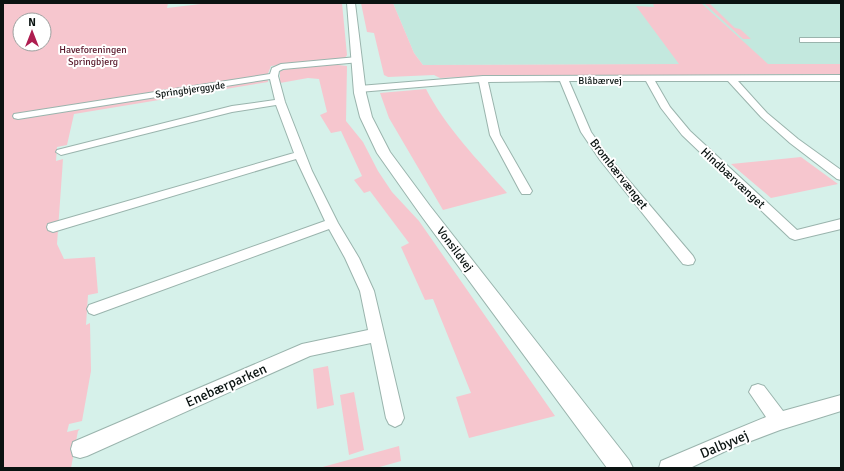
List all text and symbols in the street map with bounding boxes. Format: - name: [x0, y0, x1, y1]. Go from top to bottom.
- north arrow: [12, 12, 52, 52]
- text: N: [28, 16, 36, 29]
- park label: Haveforeningen Springbjerg: [59, 44, 127, 68]
- street label: Blåbærvej: [578, 75, 622, 87]
- street label: Springbjerggyde: [155, 79, 226, 101]
- street label: Brombærvænget: [586, 136, 651, 213]
- street label: Hindbærvænget: [697, 145, 768, 212]
- street label: Vonsildvej: [433, 224, 476, 275]
- street label: Enebærparken: [183, 360, 269, 411]
- street label: Dalbyvej: [697, 427, 751, 462]

